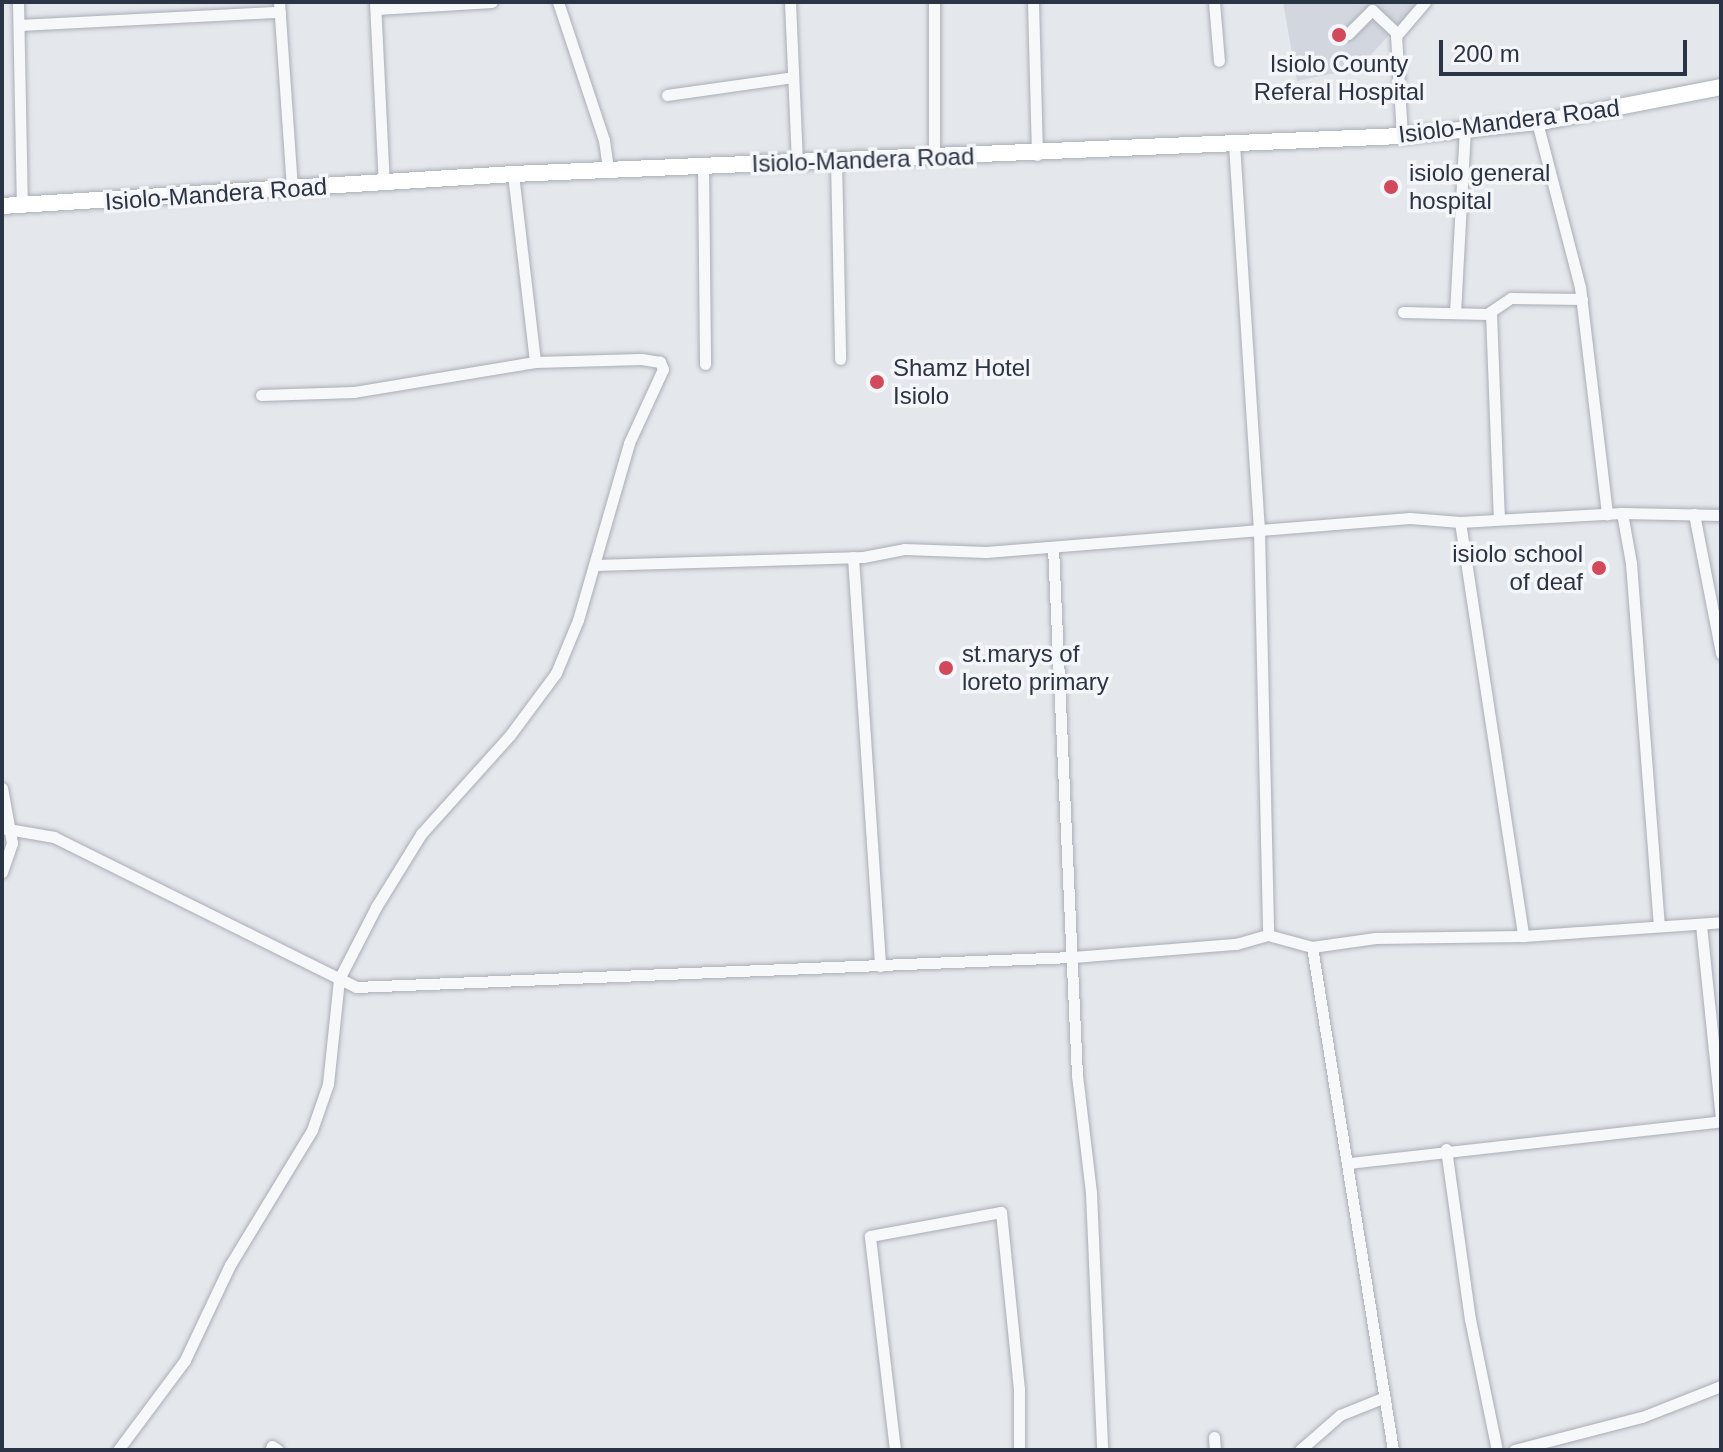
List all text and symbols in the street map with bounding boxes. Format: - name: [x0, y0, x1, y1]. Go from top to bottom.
- marker: Isiolo County Referal Hospital: [1328, 24, 1350, 46]
- scale bar: [1443, 24, 1691, 74]
- text: 200 m: [1453, 40, 1520, 67]
- place label: Isiolo County Referal Hospital: [1254, 50, 1424, 106]
- street label: Isiolo-Mandera Road: [1397, 93, 1621, 149]
- street label: Isiolo-Mandera Road: [751, 142, 975, 178]
- place label: isiolo general hospital: [1409, 159, 1550, 215]
- street label: Isiolo-Mandera Road: [104, 172, 328, 216]
- marker: isiolo general hospital: [1380, 176, 1402, 198]
- place label: Shamz Hotel Isiolo: [893, 354, 1030, 410]
- marker: Shamz Hotel Isiolo: [868, 373, 886, 391]
- place label: isiolo school of deaf: [1452, 540, 1583, 596]
- marker: isiolo school of deaf: [1590, 559, 1608, 577]
- place label: st.marys of loreto primary: [962, 640, 1109, 696]
- marker: st.marys of loreto primary: [937, 659, 955, 677]

